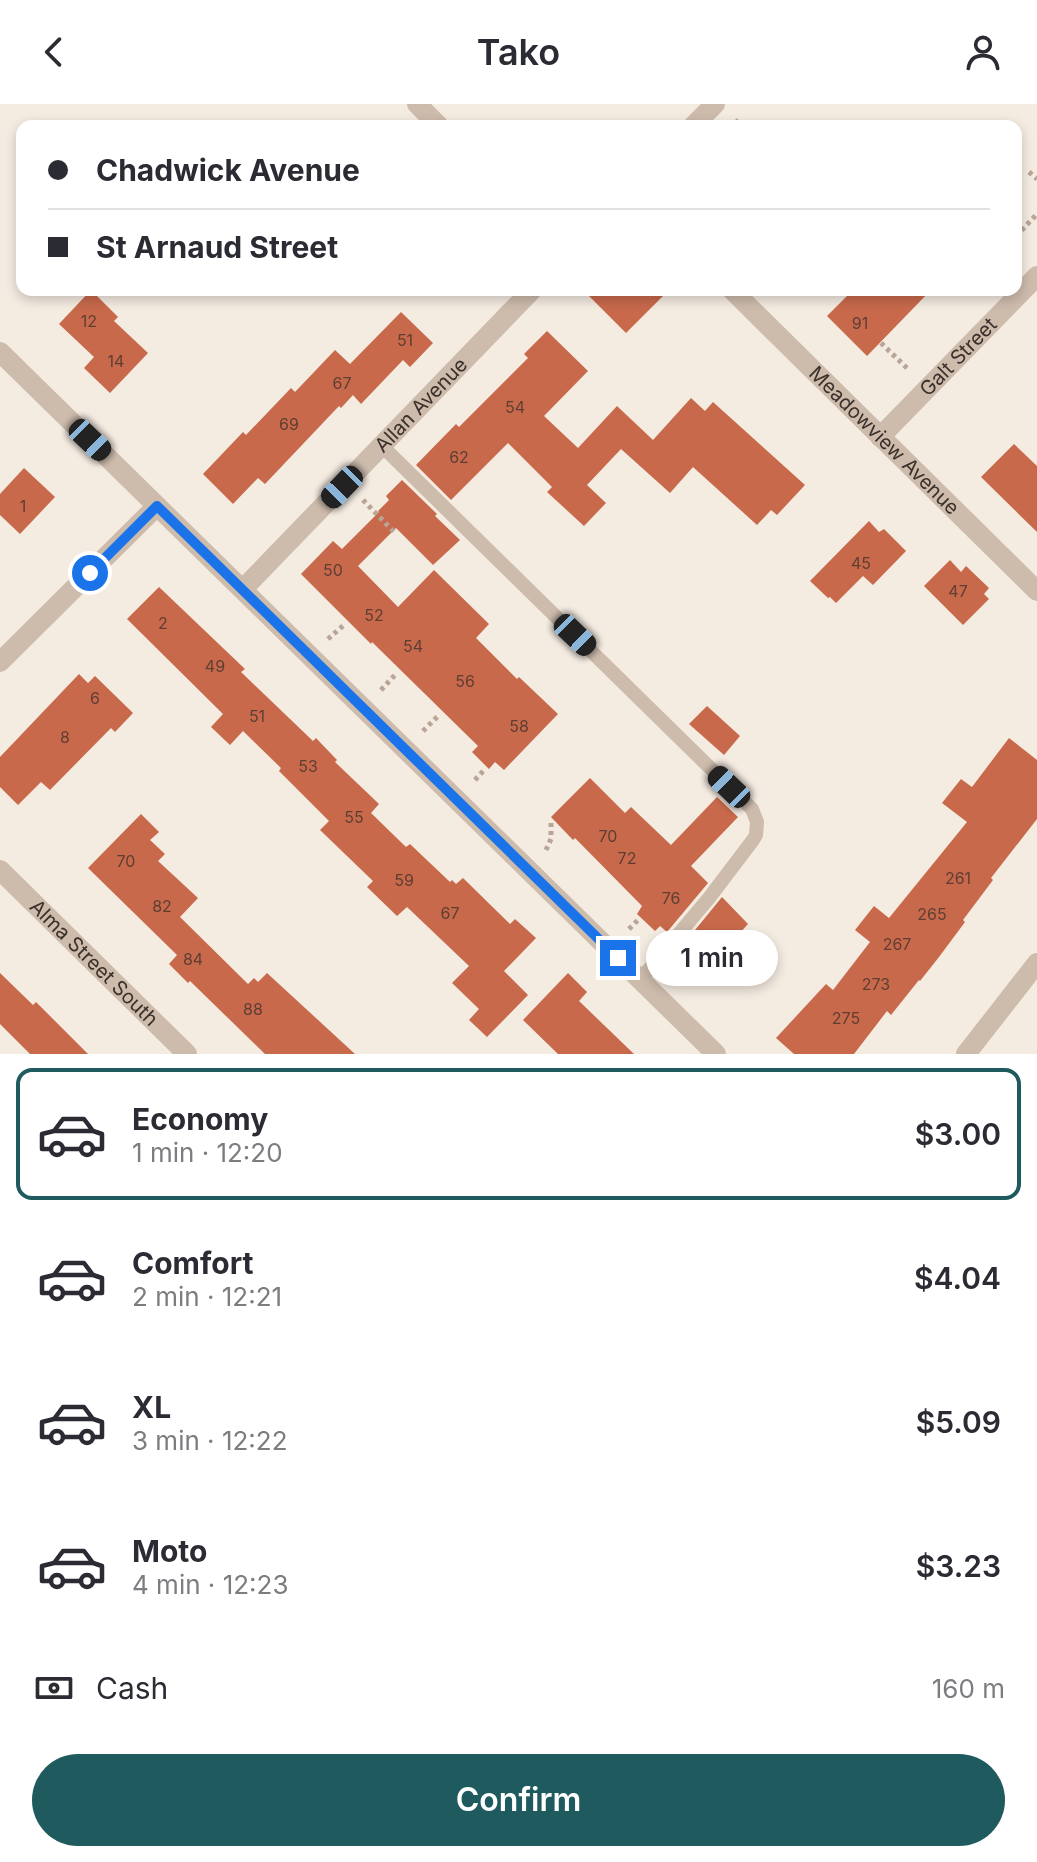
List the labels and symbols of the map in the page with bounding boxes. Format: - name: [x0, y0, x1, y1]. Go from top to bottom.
- house number: 12: [81, 311, 97, 331]
- street label: Galt Street: [915, 312, 1002, 401]
- house number: 91: [852, 313, 868, 333]
- house number: 51: [397, 330, 413, 350]
- house number: 14: [108, 351, 124, 371]
- street label: Allan Avenue: [370, 353, 472, 457]
- street label: Meadowview Avenue: [804, 361, 964, 520]
- house number: 67: [333, 373, 351, 393]
- house number: 54: [505, 397, 525, 417]
- house number: 69: [279, 414, 299, 434]
- car: [64, 415, 116, 465]
- house number: 62: [449, 447, 469, 467]
- car: [317, 461, 367, 513]
- house number: 1: [20, 496, 26, 516]
- house number: 45: [851, 553, 871, 573]
- route start: [72, 555, 108, 591]
- house number: 50: [323, 560, 343, 580]
- house number: 47: [948, 581, 968, 601]
- house number: 52: [364, 605, 384, 625]
- car: [549, 610, 601, 660]
- house number: 2: [158, 613, 168, 633]
- house number: 54: [403, 636, 423, 656]
- house number: 49: [205, 656, 225, 676]
- house number: 56: [455, 671, 475, 691]
- house number: 6: [90, 688, 100, 708]
- house number: 51: [249, 706, 265, 726]
- house number: 58: [509, 716, 529, 736]
- house number: 8: [60, 727, 70, 747]
- house number: 53: [298, 756, 318, 776]
- car: [703, 762, 755, 812]
- house number: 55: [344, 807, 364, 827]
- house number: 70: [599, 826, 617, 846]
- house number: 72: [618, 848, 636, 868]
- house number: 70: [117, 851, 135, 871]
- house number: 261: [945, 868, 971, 888]
- house number: 59: [394, 870, 414, 890]
- house number: 76: [662, 888, 680, 908]
- street label: Alma Street South: [25, 894, 163, 1031]
- house number: 82: [152, 896, 172, 916]
- house number: 67: [441, 903, 459, 923]
- house number: 265: [917, 904, 947, 924]
- callout: 1 min: [646, 930, 778, 986]
- house number: 267: [883, 934, 911, 954]
- route end: [600, 940, 636, 976]
- house number: 84: [183, 949, 203, 969]
- house number: 273: [862, 974, 890, 994]
- house number: 88: [243, 999, 263, 1019]
- house number: 275: [832, 1008, 860, 1028]

